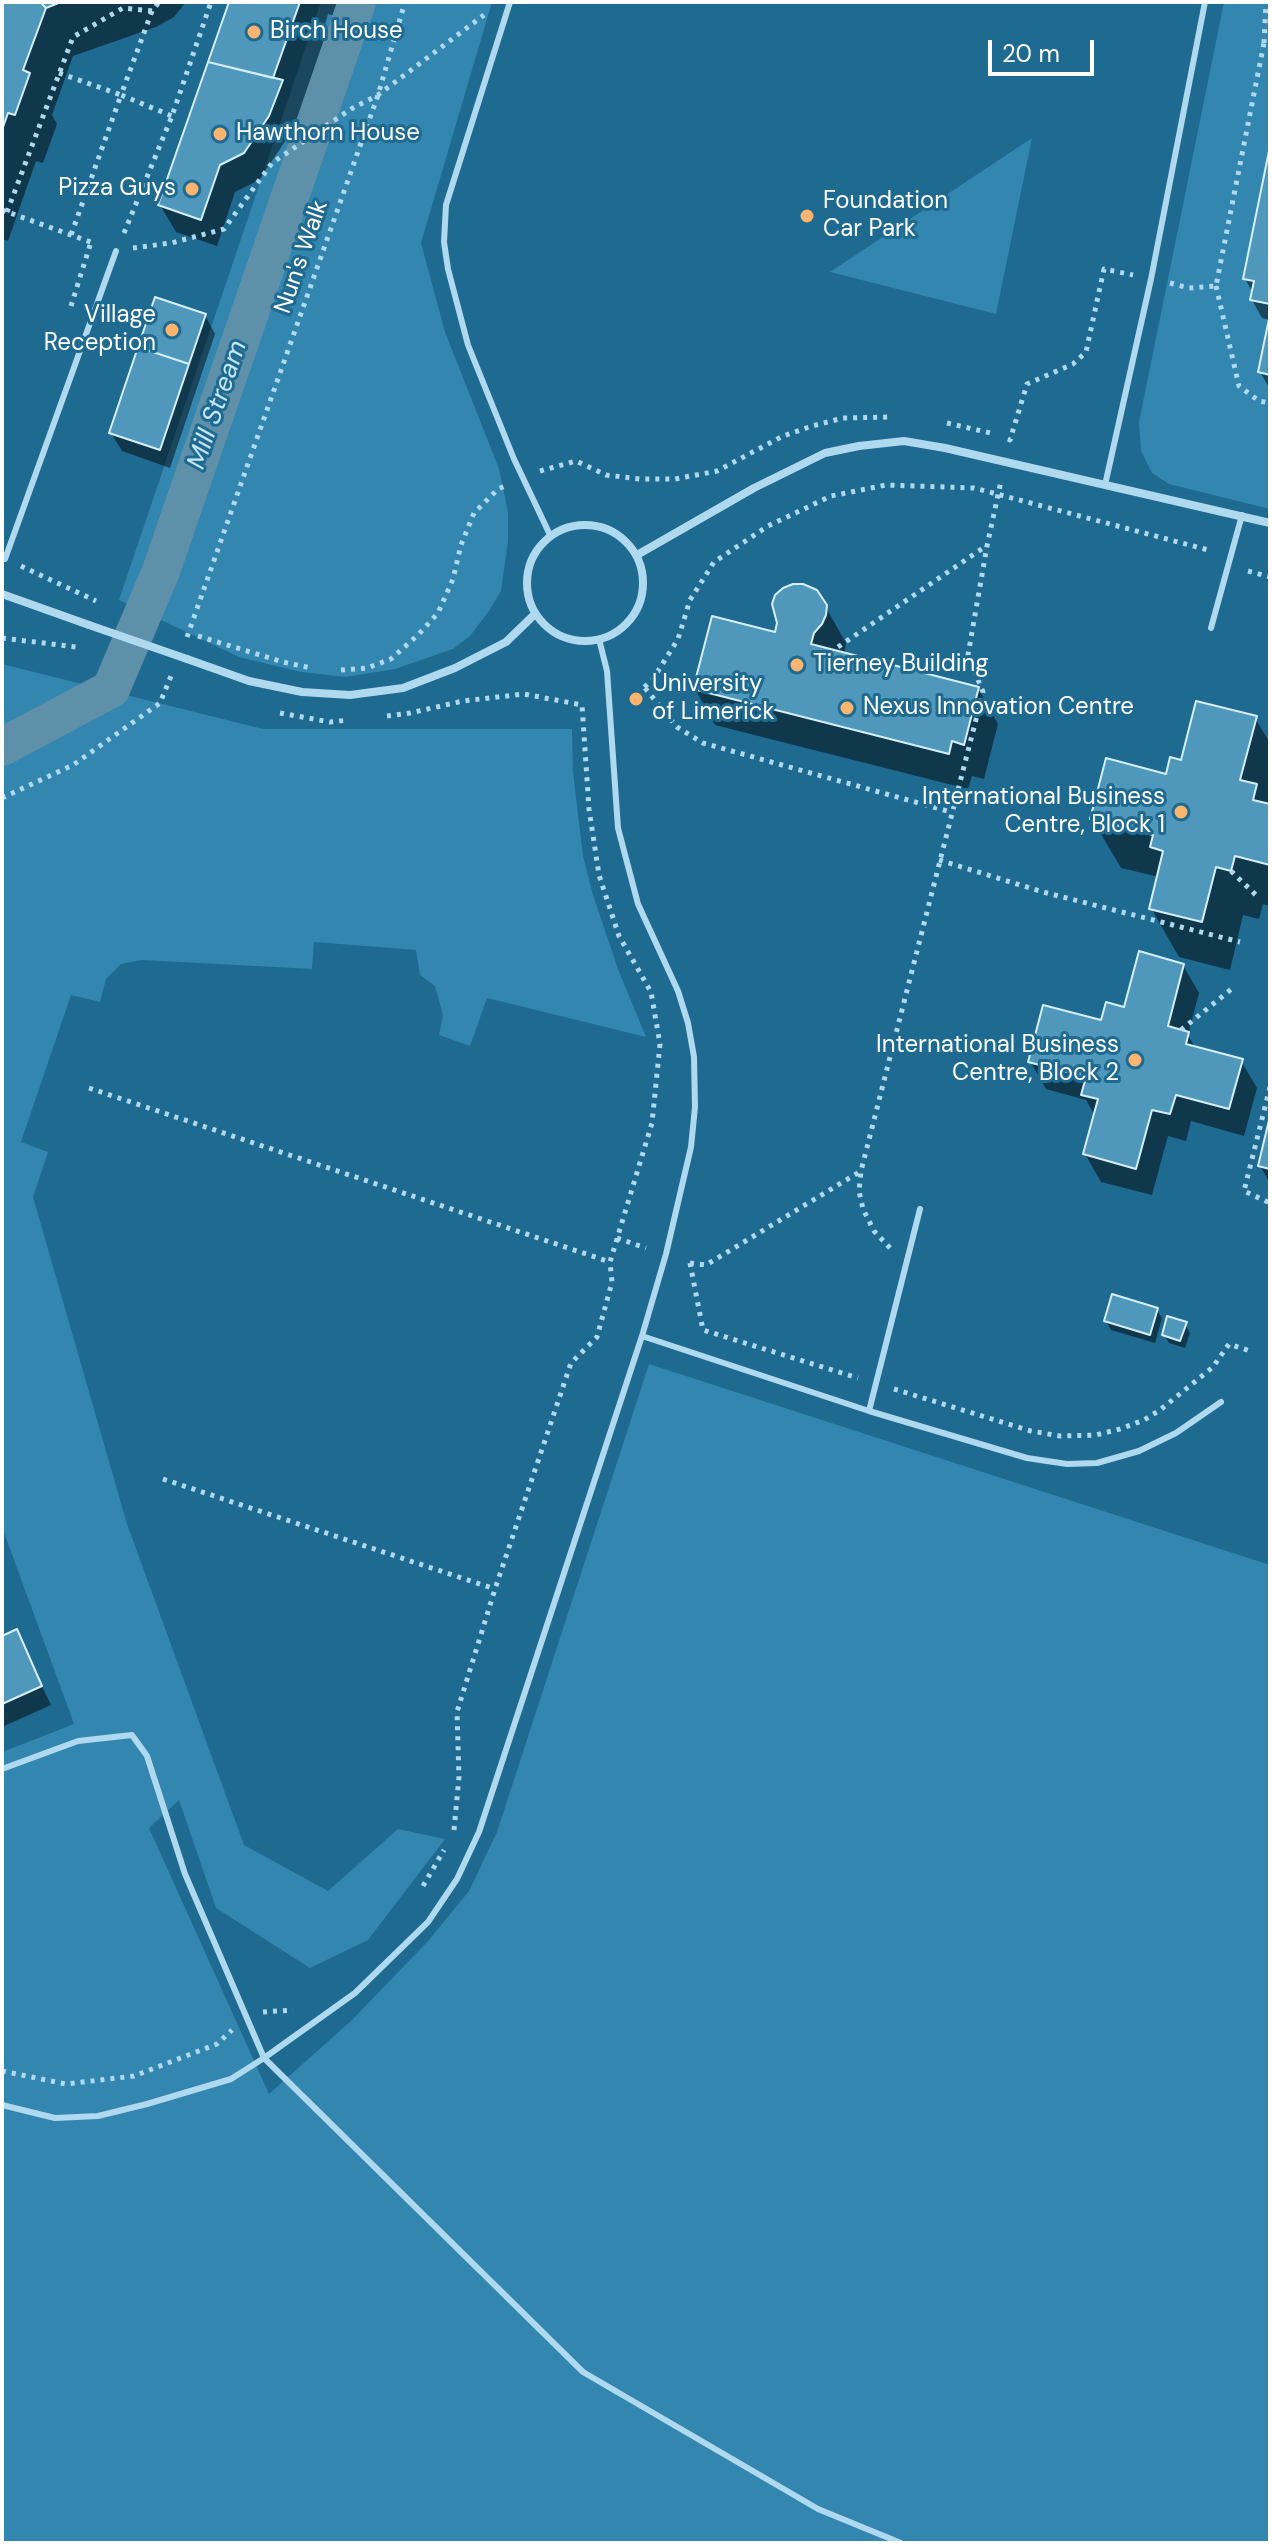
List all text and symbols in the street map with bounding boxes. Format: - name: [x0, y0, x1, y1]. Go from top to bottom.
- place label: Birch House: [270, 18, 403, 46]
- marker: Birch House: [245, 23, 263, 41]
- scale bar: [992, 24, 1098, 74]
- text: 20 m: [1002, 38, 1060, 69]
- place label: Hawthorn House: [236, 120, 420, 148]
- marker: Hawthorn House: [211, 125, 229, 143]
- place label: Pizza Guys: [58, 175, 176, 203]
- marker: Pizza Guys: [183, 180, 201, 198]
- place label: Foundation Car Park: [823, 188, 948, 244]
- street label: Nun's Walk: [269, 197, 335, 317]
- marker: Foundation Car Park: [798, 207, 816, 225]
- place label: Village Reception: [44, 302, 156, 358]
- marker: Village Reception: [163, 321, 181, 339]
- water label: Mill Stream: [181, 337, 255, 473]
- place label: Tierney Building: [813, 651, 989, 679]
- marker: Tierney Building: [788, 656, 806, 674]
- place label: University of Limerick: [652, 671, 775, 727]
- marker: University of Limerick: [627, 690, 645, 708]
- place label: Nexus Innovation Centre: [863, 694, 1134, 722]
- marker: Nexus Innovation Centre: [838, 699, 856, 717]
- place label: International Business Centre, Block 1: [922, 784, 1165, 840]
- marker: International Business Centre, Block 1: [1172, 803, 1190, 821]
- place label: International Business Centre, Block 2: [876, 1032, 1119, 1088]
- marker: International Business Centre, Block 2: [1126, 1051, 1144, 1069]

